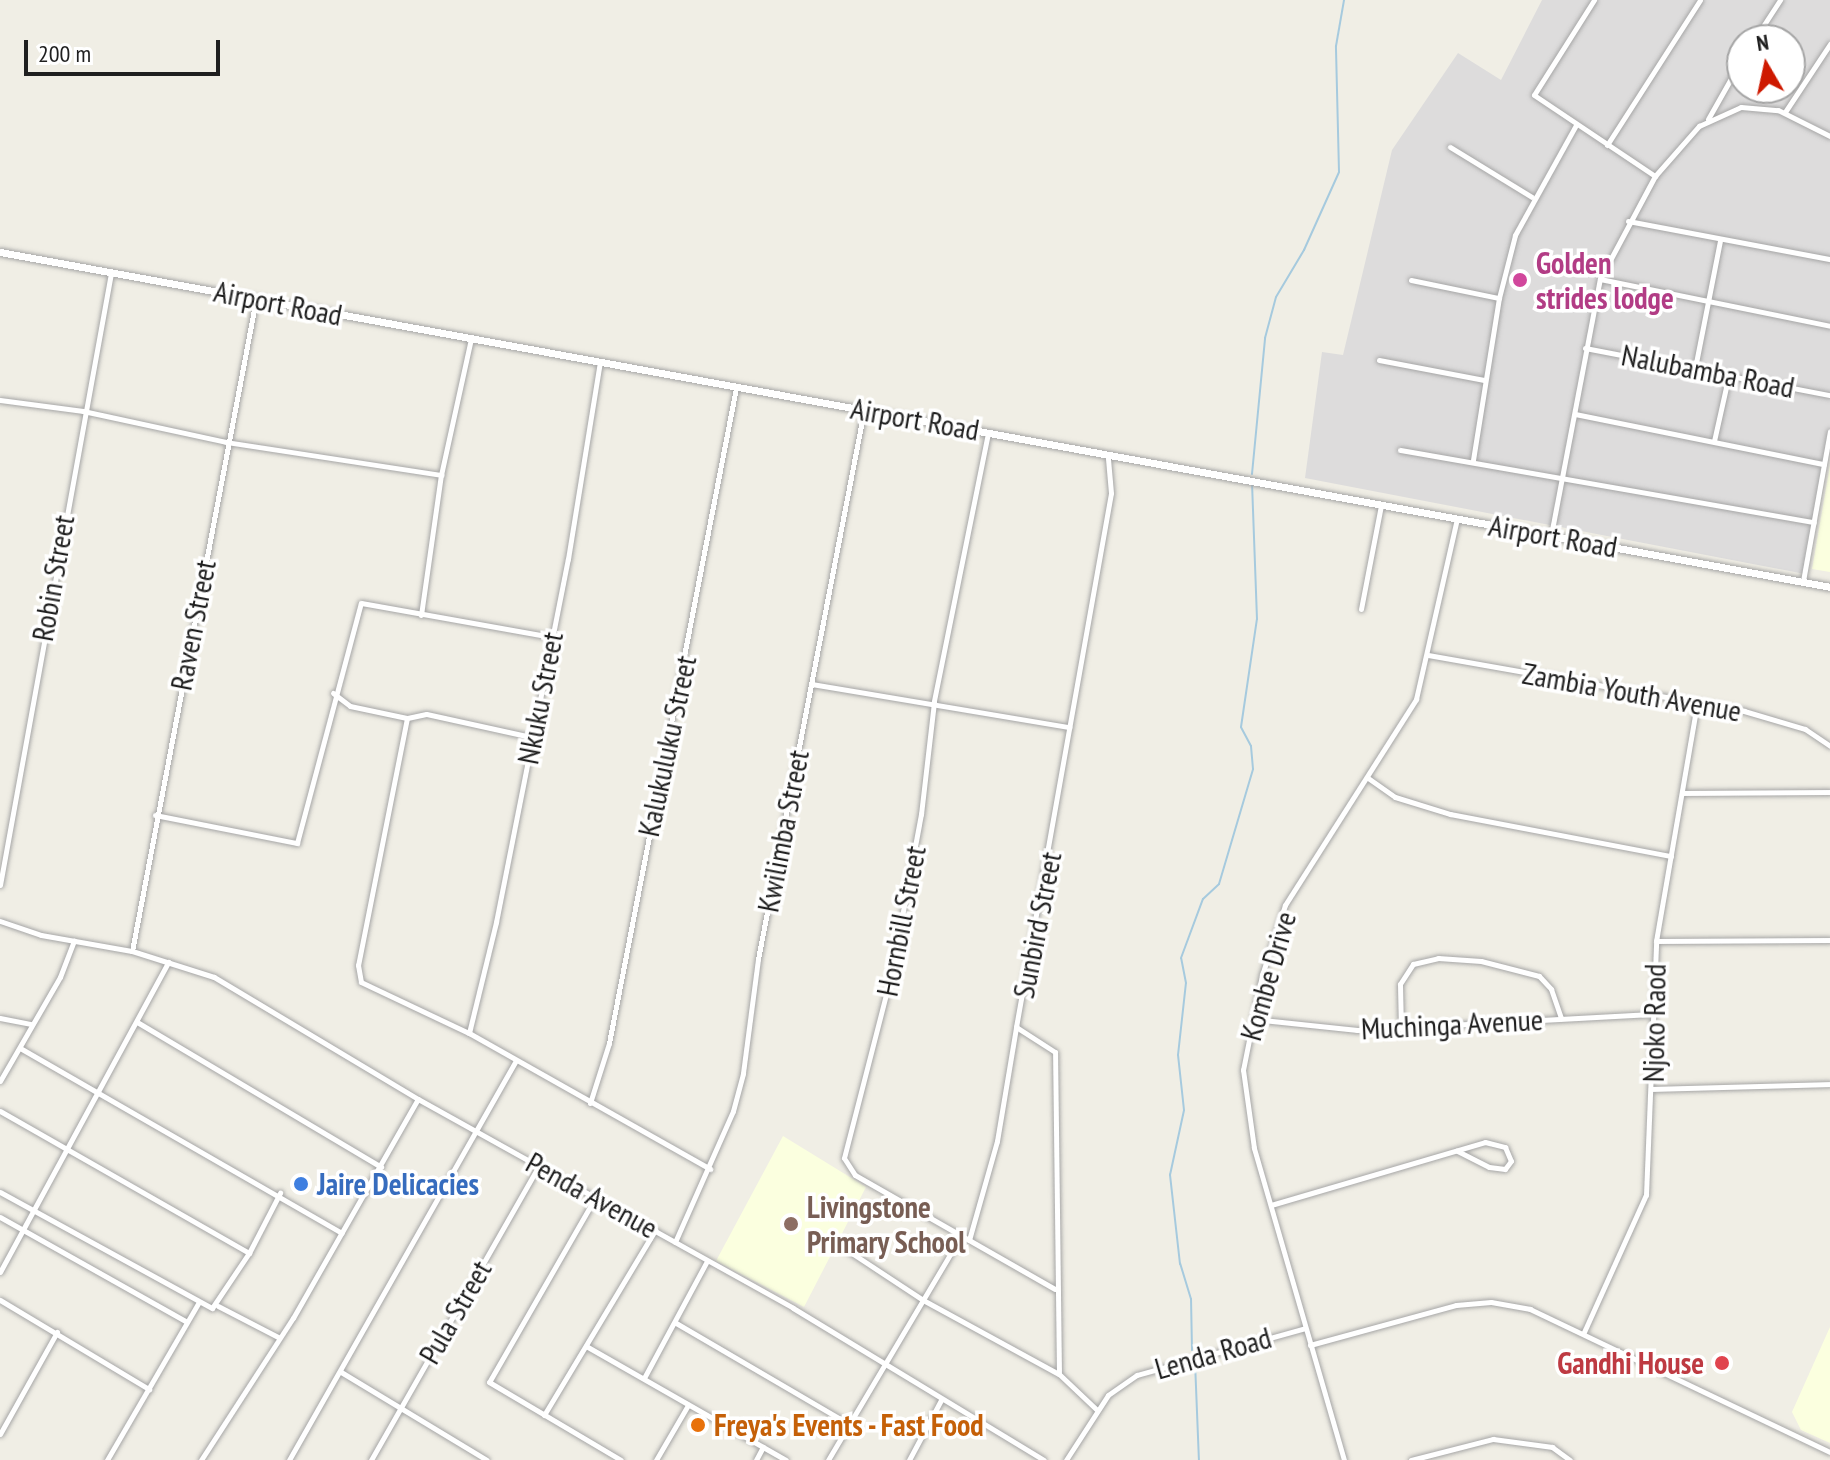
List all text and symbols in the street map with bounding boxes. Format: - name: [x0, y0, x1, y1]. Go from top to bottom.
- scale bar: [28, 24, 224, 74]
- north arrow: [1726, 24, 1806, 104]
- text: N: [1754, 28, 1771, 57]
- text: 200 m: [38, 38, 91, 69]
- place label: Golden strides lodge: [1536, 245, 1674, 316]
- marker: Golden strides lodge: [1511, 271, 1529, 289]
- street label: Airport Road: [211, 273, 345, 333]
- street label: Nalubamba Road: [1619, 337, 1797, 405]
- street label: Airport Road: [848, 390, 982, 448]
- street label: Airport Road: [1486, 507, 1620, 565]
- street label: Robin Street: [24, 512, 82, 644]
- street label: Raven Street: [163, 557, 223, 693]
- street label: Nkuku Street: [510, 629, 570, 767]
- street label: Kalukuluku Street: [630, 652, 704, 840]
- street label: Zambia Youth Avenue: [1519, 655, 1745, 729]
- street label: Kwilimba Street: [750, 747, 816, 915]
- street label: Hornbill Street: [869, 843, 933, 999]
- street label: Sunbird Street: [1005, 849, 1069, 1001]
- street label: Kombe Drive: [1232, 907, 1304, 1045]
- street label: Njoko Raod: [1635, 963, 1673, 1083]
- street label: Muchinga Avenue: [1360, 1001, 1544, 1047]
- street label: Penda Avenue: [520, 1144, 664, 1246]
- place label: Jaire Delicacies: [317, 1166, 479, 1202]
- marker: Jaire Delicacies: [292, 1175, 310, 1193]
- place label: Livingstone Primary School: [807, 1189, 967, 1260]
- marker: Livingstone Primary School: [782, 1215, 800, 1233]
- street label: Pula Street: [411, 1254, 499, 1370]
- street label: Lenda Road: [1151, 1319, 1275, 1387]
- place label: Gandhi House: [1557, 1345, 1704, 1381]
- marker: Gandhi House: [1711, 1352, 1733, 1374]
- place label: Freya's Events - Fast Food: [714, 1407, 987, 1443]
- marker: Freya's Events - Fast Food: [689, 1416, 707, 1434]

